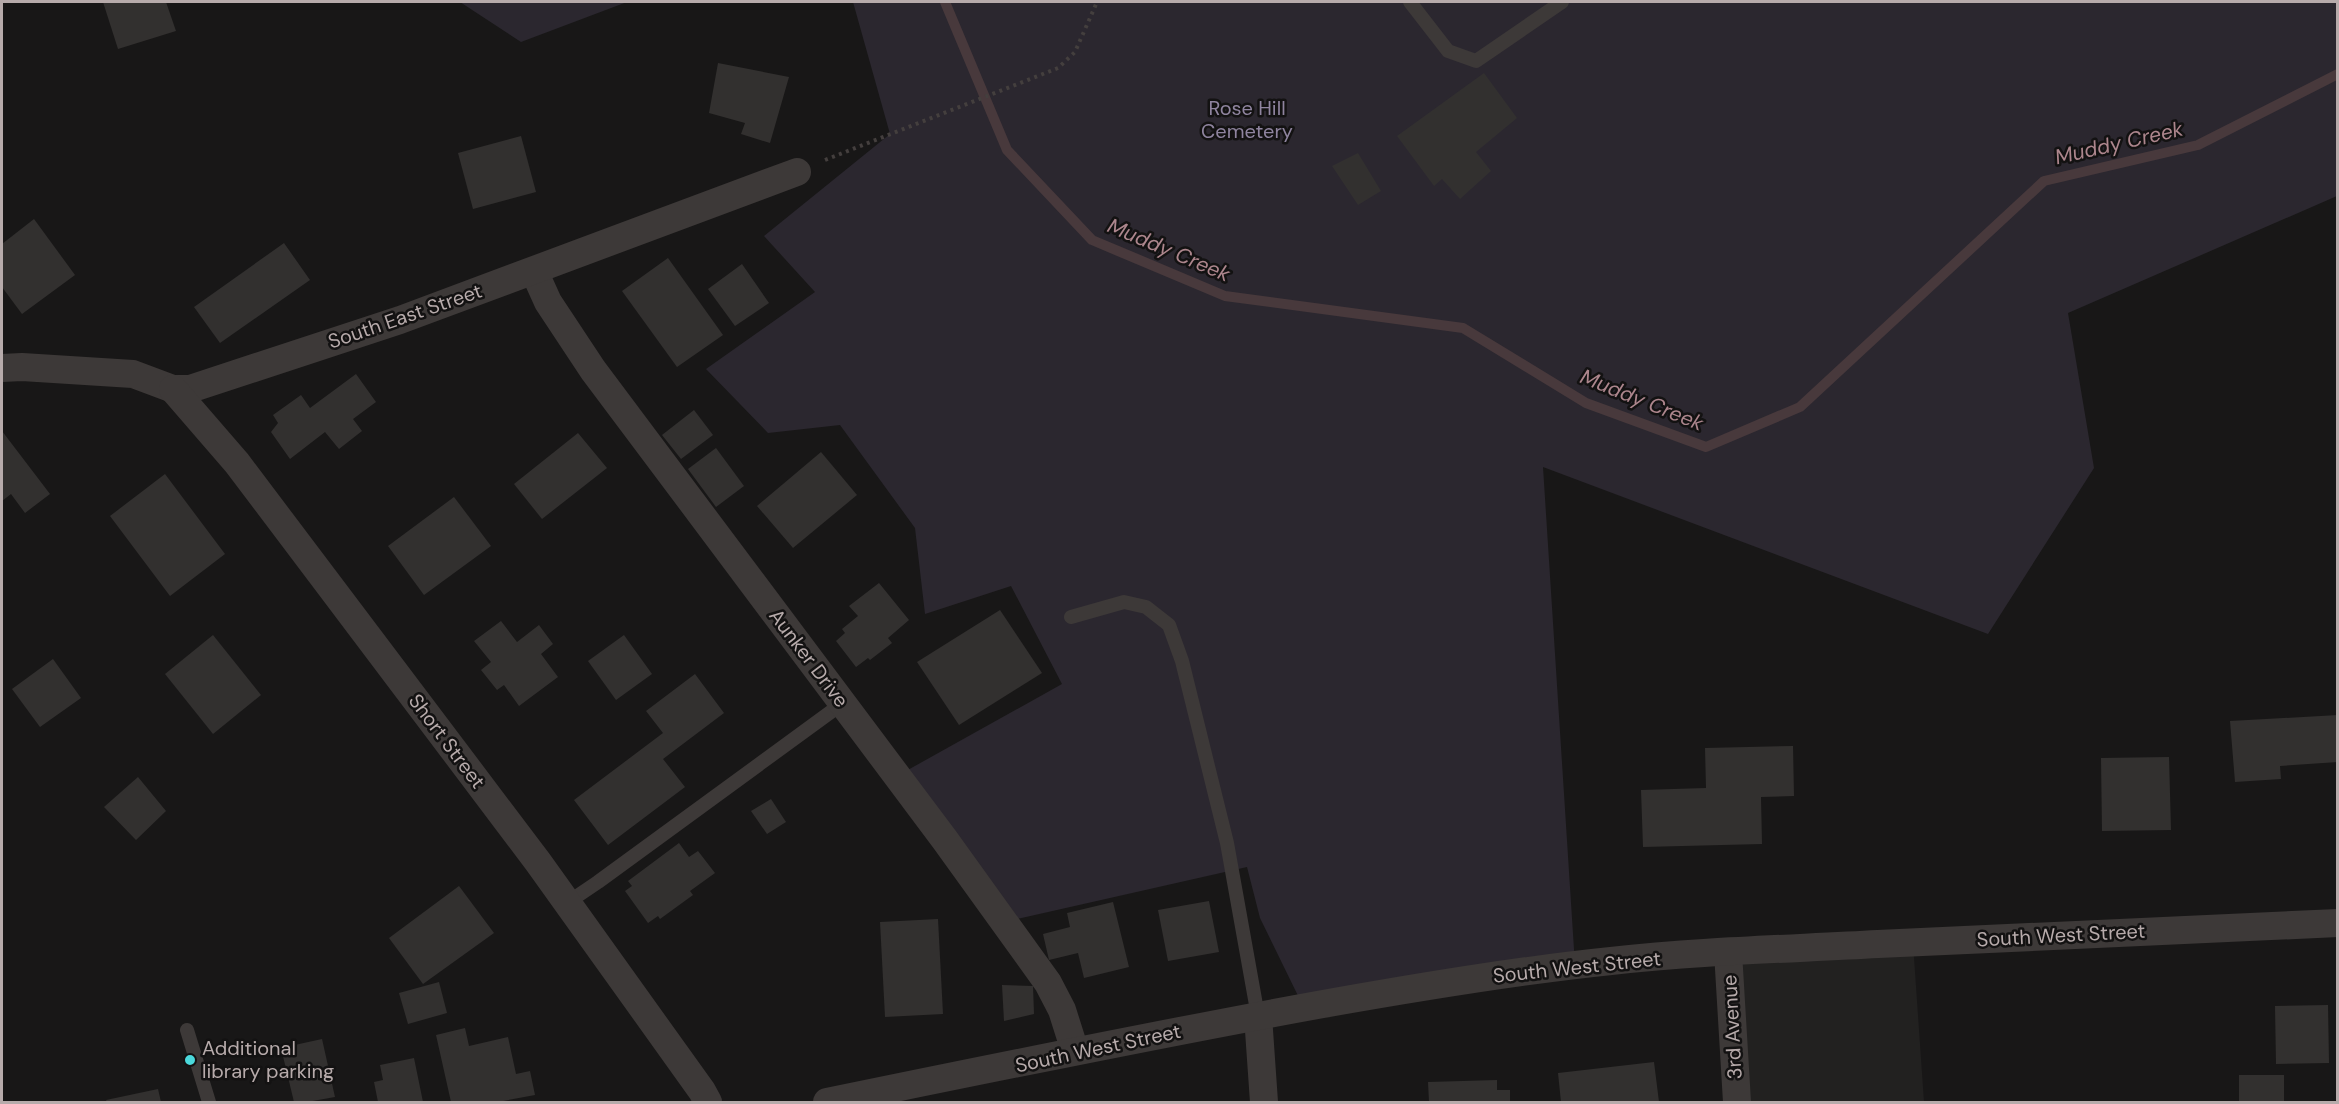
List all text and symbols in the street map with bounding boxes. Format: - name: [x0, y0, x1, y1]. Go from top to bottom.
- park label: Rose Hill Cemetery: [1201, 95, 1293, 144]
- water label: Muddy Creek: [2052, 115, 2186, 171]
- water label: Muddy Creek: [1103, 212, 1235, 289]
- street label: South East Street: [325, 277, 486, 355]
- water label: Muddy Creek: [1576, 363, 1708, 438]
- street label: Aunker Drive: [763, 604, 855, 712]
- street label: Short Street: [403, 688, 491, 794]
- street label: South West Street: [1976, 918, 2146, 952]
- street label: South West Street: [1492, 945, 1662, 989]
- street label: 3rd Avenue: [1716, 974, 1748, 1080]
- street label: South West Street: [1013, 1018, 1183, 1078]
- place label: Additional library parking: [202, 1035, 334, 1084]
- marker: Additional library parking: [183, 1053, 197, 1067]

